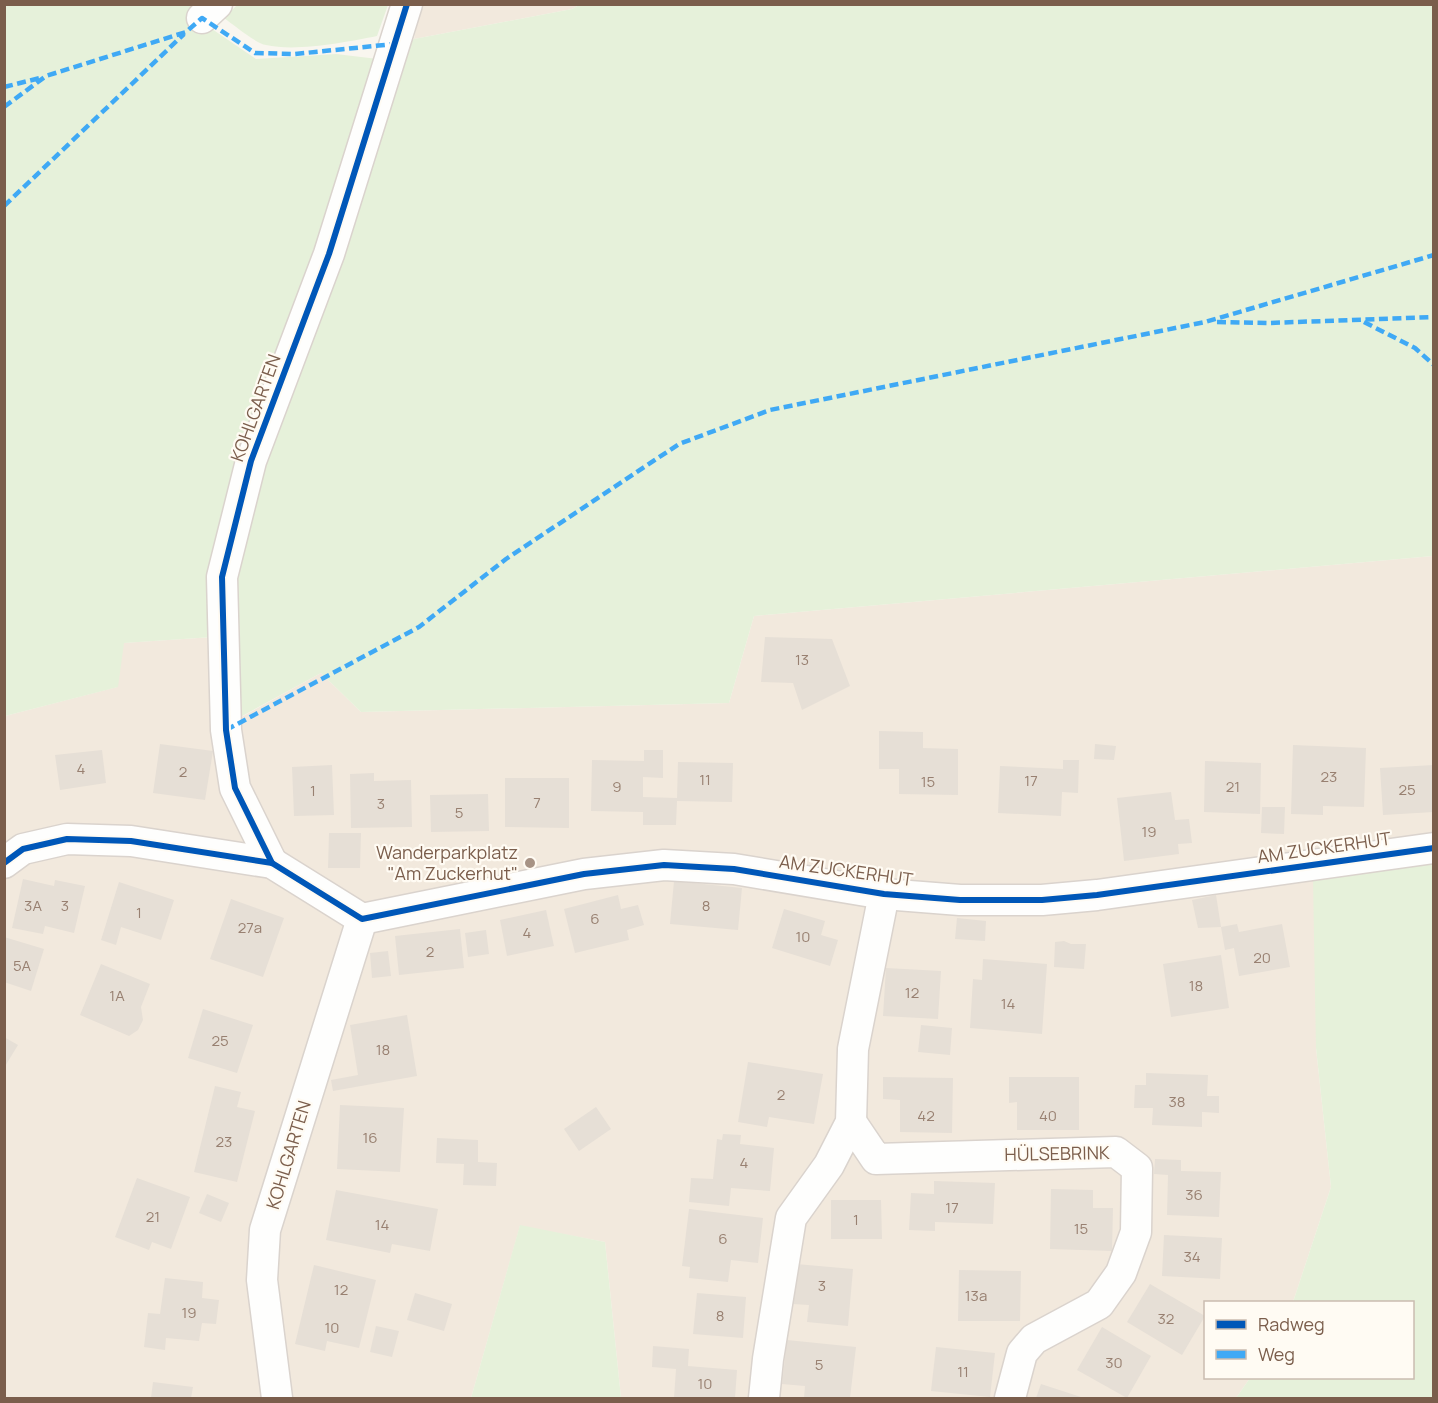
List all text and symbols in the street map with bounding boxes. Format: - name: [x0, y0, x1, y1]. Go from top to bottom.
- street label: KOHLGARTEN: [225, 351, 286, 465]
- house number: 13: [795, 649, 809, 670]
- house number: 4: [77, 758, 86, 779]
- house number: 2: [179, 761, 187, 782]
- house number: 23: [1321, 766, 1337, 787]
- house number: 11: [699, 769, 711, 790]
- house number: 17: [1024, 770, 1038, 791]
- house number: 15: [921, 771, 935, 792]
- house number: 9: [612, 776, 622, 797]
- house number: 21: [1226, 776, 1240, 797]
- house number: 25: [1398, 779, 1416, 800]
- house number: 1: [310, 780, 316, 801]
- house number: 7: [533, 792, 541, 813]
- house number: 3: [377, 793, 385, 814]
- house number: 5: [455, 802, 463, 823]
- house number: 19: [1141, 821, 1157, 842]
- street label: AM ZUCKERHUT: [1256, 826, 1392, 868]
- place label: Wanderparkplatz "Am Zuckerhut": [376, 840, 518, 885]
- street label: AM ZUCKERHUT: [778, 849, 915, 891]
- marker: Wanderparkplatz "Am Zuckerhut": [523, 856, 537, 870]
- house number: 3A: [24, 895, 42, 916]
- house number: 3: [61, 895, 69, 916]
- house number: 8: [702, 895, 710, 916]
- house number: 1: [136, 902, 142, 923]
- house number: 6: [590, 908, 600, 929]
- house number: 27a: [238, 917, 262, 938]
- house number: 4: [523, 922, 532, 943]
- house number: 10: [796, 926, 811, 947]
- house number: 2: [426, 941, 434, 962]
- house number: 20: [1253, 947, 1271, 968]
- house number: 5A: [13, 955, 32, 976]
- house number: 18: [1189, 975, 1203, 996]
- house number: 12: [905, 982, 919, 1003]
- house number: 1A: [109, 985, 125, 1006]
- house number: 14: [1001, 993, 1015, 1014]
- house number: 25: [211, 1030, 229, 1051]
- house number: 18: [376, 1039, 390, 1060]
- house number: 2: [777, 1084, 785, 1105]
- house number: 38: [1168, 1091, 1186, 1112]
- street label: KOHLGARTEN: [260, 1097, 316, 1212]
- house number: 42: [917, 1105, 935, 1126]
- house number: 40: [1039, 1105, 1057, 1126]
- house number: 16: [362, 1127, 378, 1148]
- house number: 23: [216, 1131, 232, 1152]
- street label: HÜLSEBRINK: [1004, 1140, 1110, 1166]
- house number: 4: [740, 1152, 749, 1173]
- house number: 36: [1185, 1184, 1203, 1205]
- house number: 17: [945, 1197, 959, 1218]
- house number: 21: [146, 1206, 160, 1227]
- house number: 1: [853, 1209, 859, 1230]
- house number: 14: [375, 1214, 389, 1235]
- house number: 15: [1074, 1218, 1088, 1239]
- house number: 6: [718, 1228, 728, 1249]
- house number: 34: [1183, 1246, 1201, 1267]
- house number: 3: [818, 1275, 826, 1296]
- house number: 12: [334, 1279, 348, 1300]
- house number: 13a: [965, 1285, 987, 1306]
- legend: [1204, 1301, 1414, 1379]
- house number: 19: [181, 1302, 197, 1323]
- house number: 8: [716, 1305, 724, 1326]
- house number: 32: [1158, 1308, 1174, 1329]
- text: Radweg: [1258, 1312, 1325, 1336]
- house number: 10: [325, 1317, 340, 1338]
- text: Weg: [1258, 1342, 1295, 1366]
- house number: 30: [1105, 1352, 1123, 1373]
- house number: 5: [815, 1354, 823, 1375]
- house number: 11: [957, 1361, 969, 1382]
- house number: 10: [698, 1373, 713, 1394]

